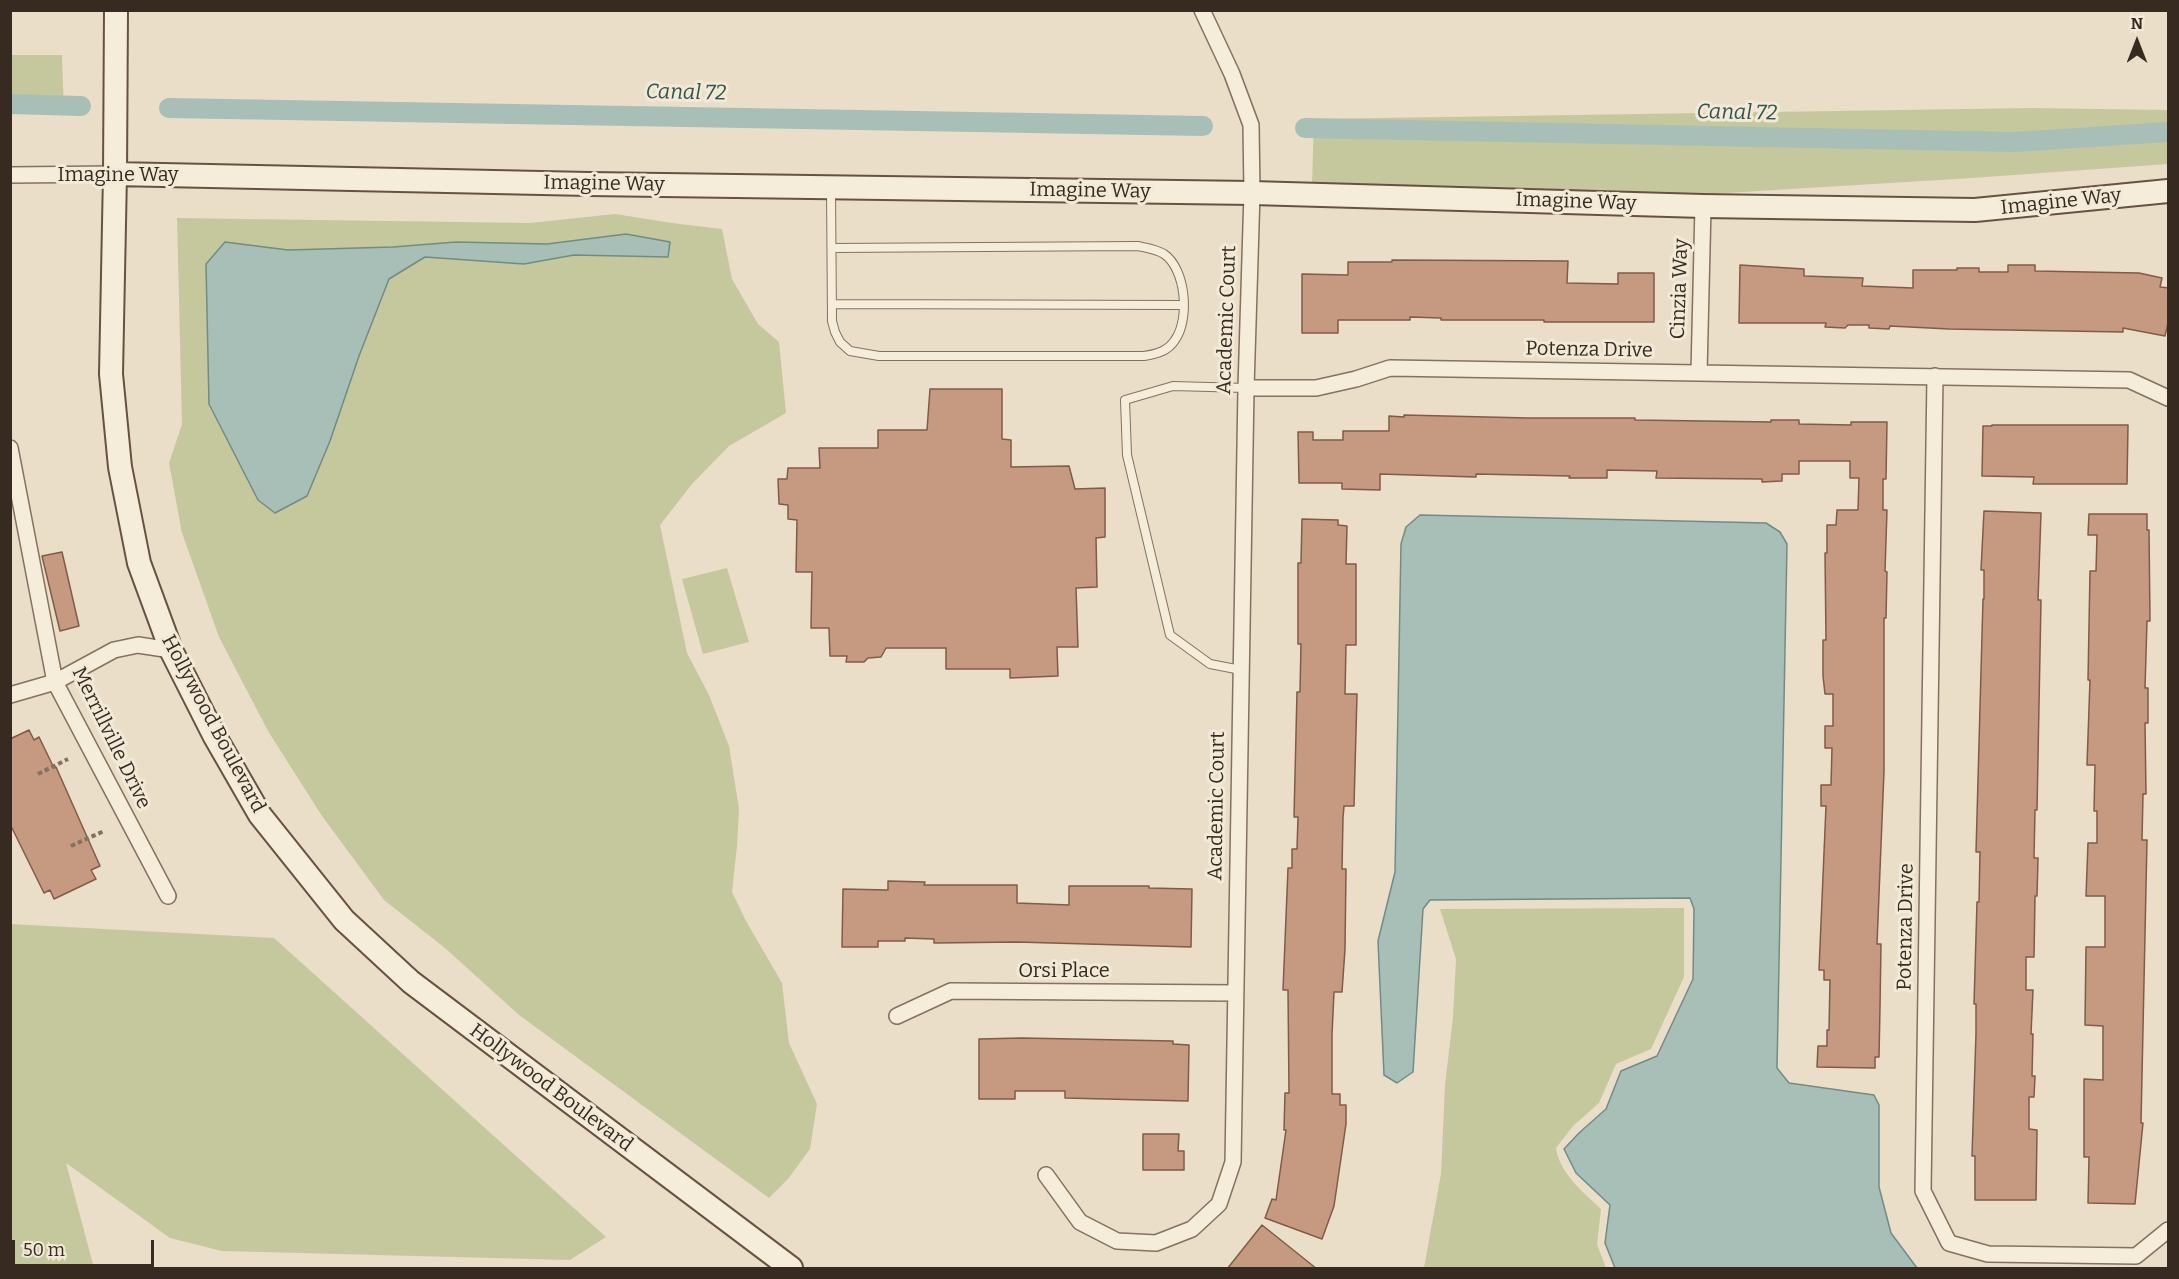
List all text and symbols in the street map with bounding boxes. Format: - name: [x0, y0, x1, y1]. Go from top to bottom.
- north arrow: [2107, 12, 2167, 72]
- text: N: [2131, 14, 2143, 33]
- water label: Canal 72: [645, 80, 727, 106]
- water label: Canal 72: [1696, 100, 1778, 126]
- street label: Imagine Way: [57, 163, 179, 187]
- street label: Imagine Way: [543, 171, 665, 197]
- street label: Imagine Way: [1029, 178, 1151, 204]
- street label: Imagine Way: [1999, 184, 2123, 220]
- street label: Imagine Way: [1515, 188, 1637, 216]
- street label: Cinzia Way: [1666, 238, 1694, 340]
- street label: Academic Court: [1212, 245, 1242, 395]
- street label: Potenza Drive: [1525, 337, 1653, 363]
- street label: Hollywood Boulevard: [156, 631, 270, 817]
- street label: Merrillville Drive: [66, 663, 156, 813]
- street label: Academic Court: [1204, 731, 1230, 881]
- street label: Potenza Drive: [1893, 863, 1919, 991]
- street label: Orsi Place: [1018, 959, 1110, 983]
- street label: Hollywood Boulevard: [465, 1019, 637, 1157]
- scale bar: [15, 1228, 158, 1266]
- text: 50 m: [23, 1239, 65, 1261]

